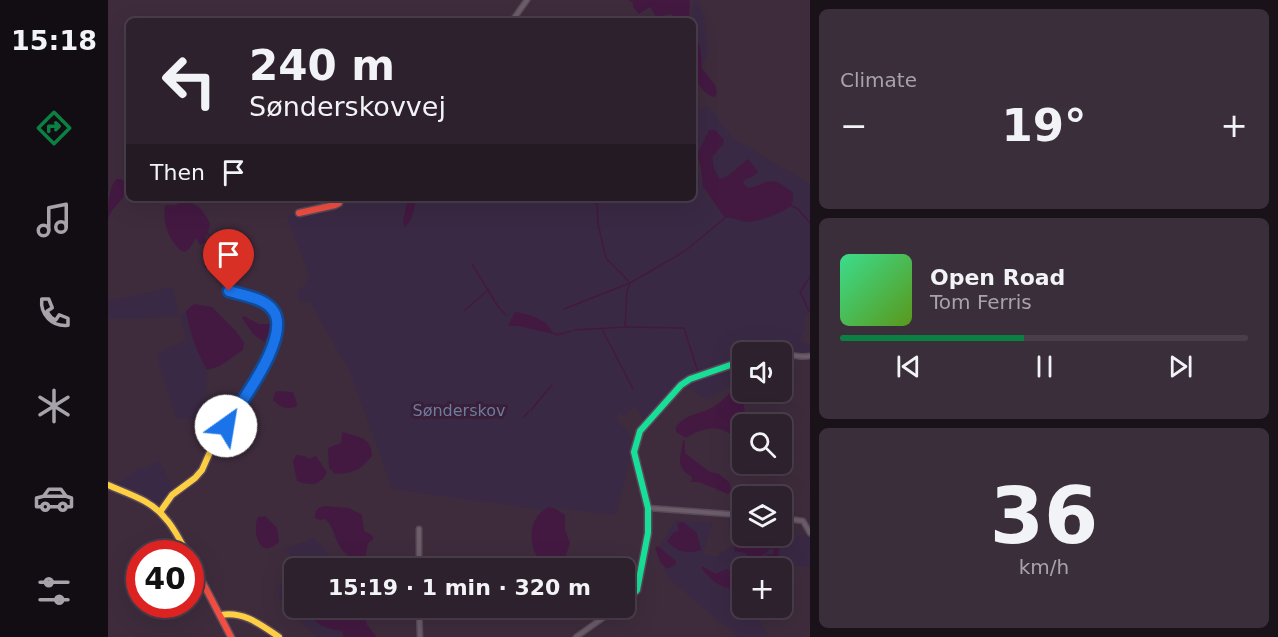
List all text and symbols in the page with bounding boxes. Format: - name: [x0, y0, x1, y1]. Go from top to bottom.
- text: 15:18: [11, 25, 97, 56]
- text: 240 m: [249, 41, 395, 90]
- icon: left: [150, 42, 228, 120]
- text: Climate: [840, 68, 917, 92]
- text: Sønderskovvej: [249, 91, 446, 122]
- text: 19°: [1001, 99, 1087, 152]
- text: −: [840, 106, 868, 145]
- text: +: [1220, 106, 1248, 145]
- icon: directions: [33, 107, 75, 149]
- icon: arrive: [217, 156, 250, 189]
- text: Then: [150, 160, 205, 185]
- icon: music: [33, 199, 75, 241]
- pin: [203, 229, 254, 291]
- icon: arrive: [212, 238, 245, 271]
- text: Open Road: [930, 265, 1065, 290]
- text: Tom Ferris: [930, 290, 1032, 314]
- icon: phone: [33, 292, 75, 334]
- map controls: [732, 342, 792, 618]
- button: sound: [732, 342, 792, 402]
- icon: previous: [892, 350, 925, 383]
- icon: pause: [1028, 350, 1061, 383]
- icon: next: [1164, 350, 1197, 383]
- icon: climate: [33, 385, 75, 427]
- position arrow: [194, 394, 258, 458]
- park label: Sønderskov: [413, 401, 505, 420]
- button: search: [732, 414, 792, 474]
- text: 36: [990, 471, 1098, 561]
- icon: car: [33, 477, 75, 519]
- button: layers: [732, 486, 792, 546]
- speed limit sign: 40: [126, 540, 204, 618]
- text: km/h: [1019, 555, 1069, 579]
- button: +: [732, 558, 792, 618]
- icon: filters: [33, 570, 75, 612]
- text: 15:19 · 1 min · 320 m: [328, 575, 591, 600]

